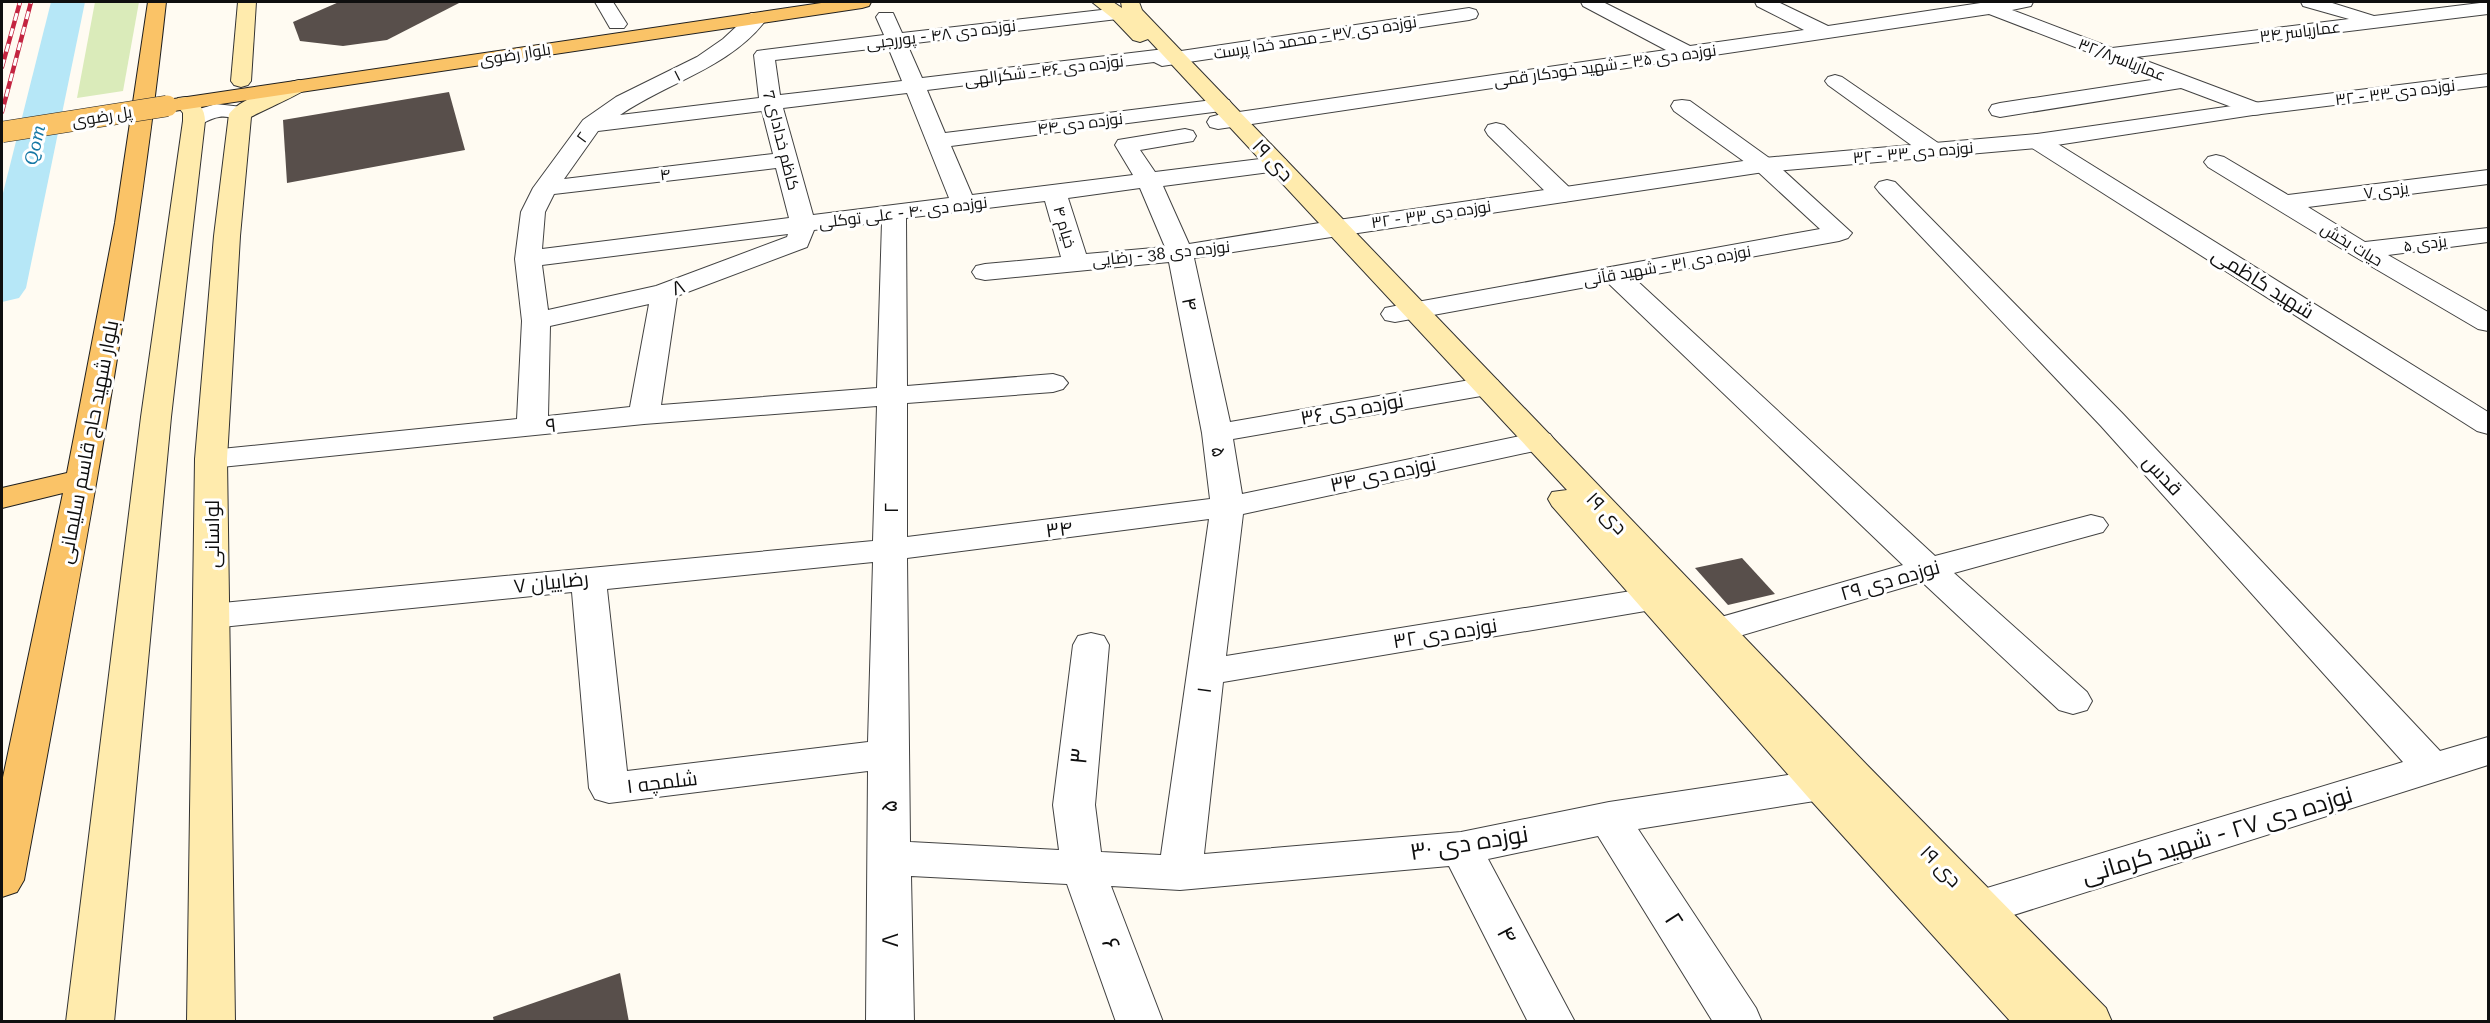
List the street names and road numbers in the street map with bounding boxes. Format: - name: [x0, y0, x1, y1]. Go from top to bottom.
- street label: نوزده دی ۳۷ - محمد خدا پرست: [1212, 12, 1418, 65]
- street label: نوزده دی ۴۸ - پوررجبی: [865, 16, 1017, 55]
- street label: عماریاسر ۳۴: [2258, 17, 2342, 46]
- street label: عماریاسر۳۲/۸: [2076, 34, 2168, 85]
- street label: بلوار رضوی: [478, 39, 552, 70]
- street label: نوزده دی ۳۵ - شهید خودکار قمی: [1493, 40, 1718, 91]
- street label: نوزده دی ۴۶ - شکرالهی: [963, 51, 1125, 91]
- street label: ۱: [671, 66, 684, 85]
- street label: ۳۲ - نوزده دی ۳۳: [2334, 76, 2456, 110]
- street label: 7 کاظم خدادای: [758, 88, 803, 193]
- street label: پل رضوی: [71, 102, 134, 133]
- street label: نوزده دی ۴۴: [1036, 109, 1124, 139]
- street label: ۲: [572, 128, 593, 146]
- street label: ۱۹ دی: [1247, 134, 1299, 187]
- street label: ۳۲ - نوزده دی ۳۳: [1852, 138, 1974, 168]
- street label: ۴: [659, 164, 671, 185]
- street label: یزدی ۷: [2362, 178, 2410, 204]
- street label: نوزده دی ۴۰ - علی توکلی: [818, 193, 989, 233]
- street label: ۳۲ - نوزده دی ۳۳: [1370, 197, 1492, 233]
- street label: ۴ خیام: [1048, 204, 1080, 251]
- street label: حیات بخش: [2317, 219, 2386, 271]
- street label: یزدی ۵: [2402, 231, 2449, 257]
- street label: نوزده دی 38 - رضایی: [1091, 237, 1231, 271]
- street label: نوزده دی ۳۱ - شهید قآنی: [1582, 241, 1753, 291]
- street label: شهید کاظمی: [2207, 242, 2318, 325]
- street label: ۸: [668, 274, 688, 300]
- street label: ۴: [1177, 295, 1203, 313]
- street label: بلوار شهید حاج قاسم سلیمانی: [53, 318, 125, 566]
- street label: نوزده دی ۳۶: [1299, 388, 1406, 431]
- street label: ۹: [545, 413, 557, 437]
- street label: ۵: [1206, 445, 1232, 459]
- street label: قدس: [2137, 450, 2188, 501]
- street label: نوزده دی ۳۴: [1328, 451, 1439, 498]
- street label: ۱۹ دی: [1581, 487, 1633, 540]
- street label: لواسانی: [200, 500, 225, 568]
- street label: ۲: [879, 503, 903, 513]
- street label: ۳۴: [1044, 515, 1074, 543]
- street label: نوزده دی ۲۹: [1838, 554, 1943, 607]
- street label: ۷ رضاییان: [512, 566, 590, 599]
- street label: نوزده دی ۳۲: [1391, 613, 1499, 654]
- street label: ۱: [1192, 685, 1216, 695]
- street label: ۳: [1064, 746, 1094, 766]
- street label: ۱ شلمچه: [625, 766, 699, 799]
- street label: نوزده دی ۲۷ - شهید کرمانی: [2078, 780, 2356, 890]
- street label: ۵: [875, 799, 903, 813]
- street label: نوزده دی ۳۰: [1408, 820, 1530, 866]
- street label: ۱۹ دی: [1915, 840, 1967, 893]
- street label: ۲: [1659, 907, 1689, 933]
- street label: ۴: [1491, 921, 1523, 949]
- street label: ۸: [876, 932, 904, 947]
- street label: ۶: [1096, 934, 1126, 954]

